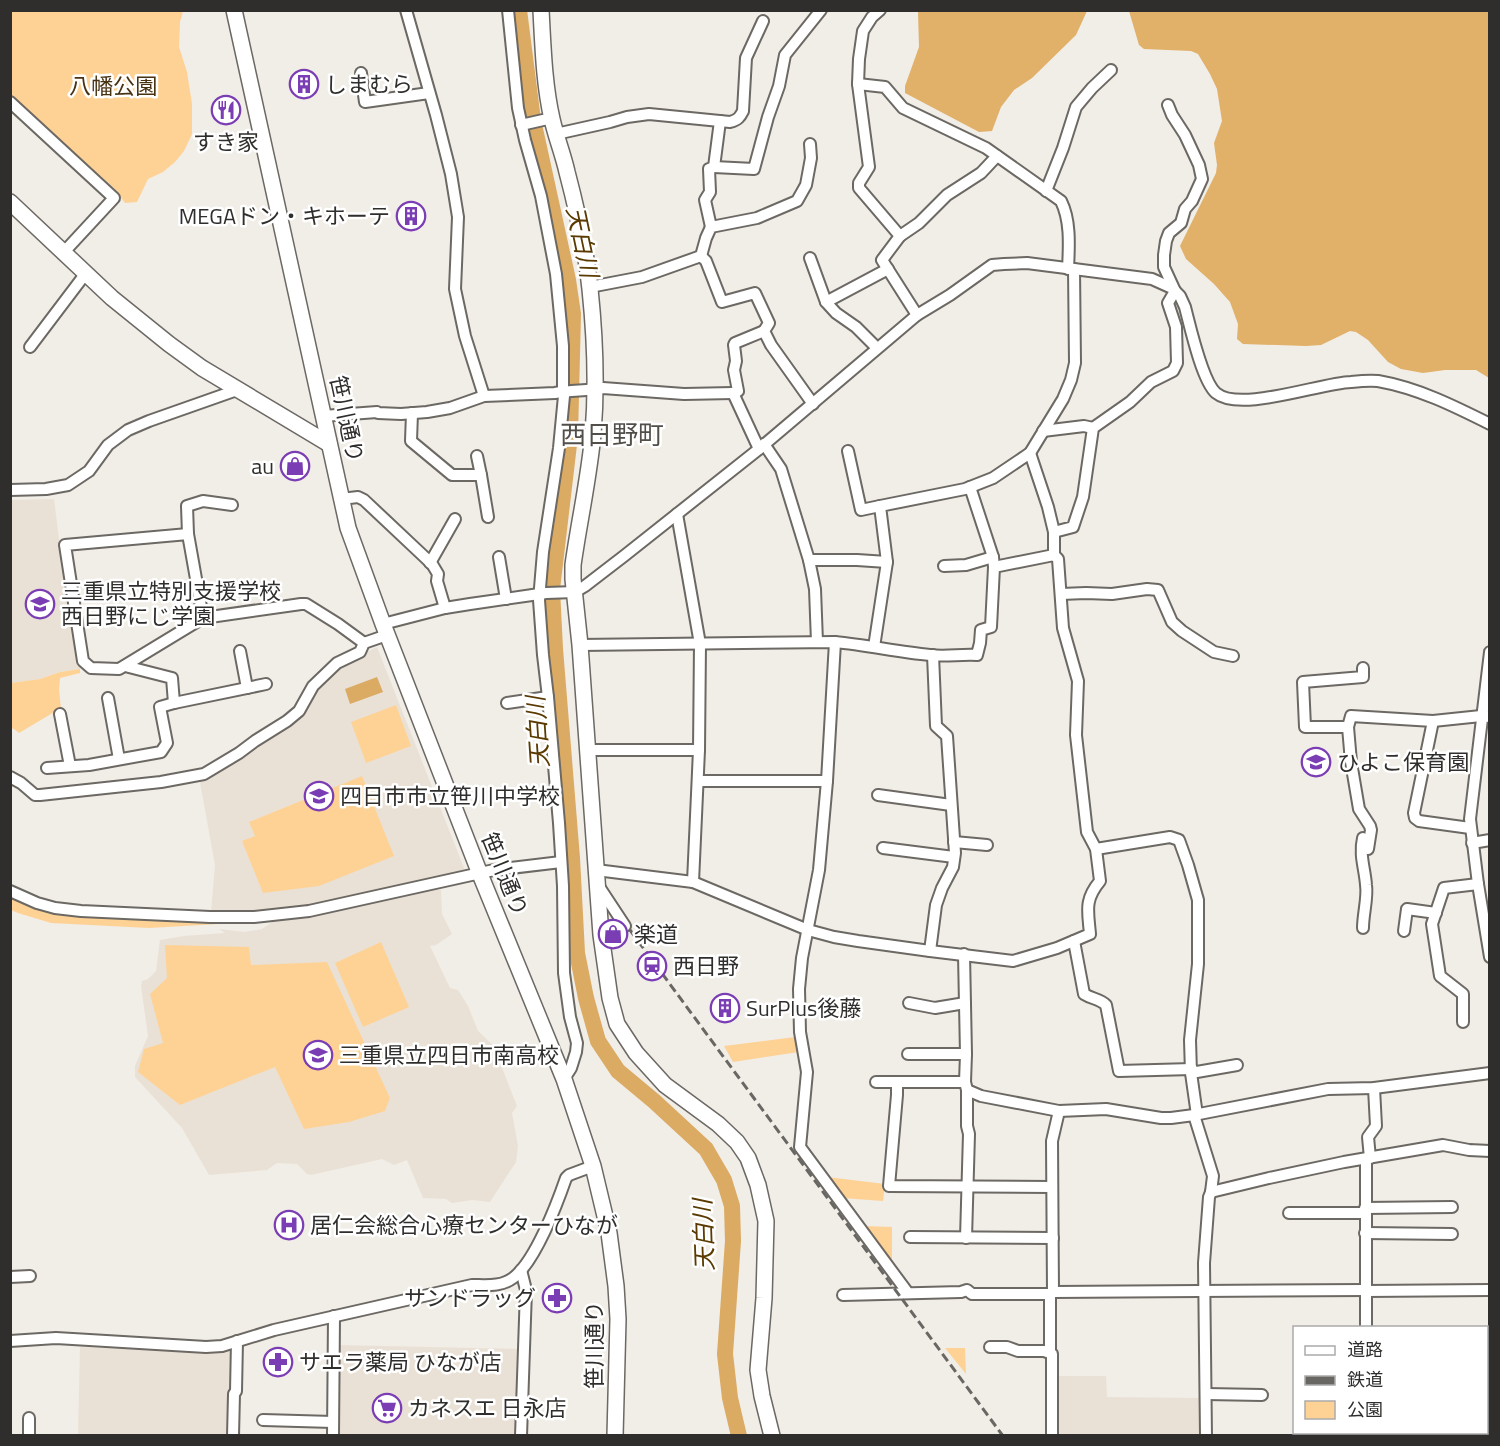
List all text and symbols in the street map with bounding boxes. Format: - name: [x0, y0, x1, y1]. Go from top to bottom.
- place label: しまむら: [325, 67, 413, 101]
- building icon: しまむら: [288, 68, 320, 100]
- park label: 八幡公園: [69, 69, 157, 103]
- restaurant icon: すき家: [210, 94, 242, 126]
- place label: すき家: [193, 125, 259, 159]
- place label: MEGAドン・キホーテ: [179, 199, 390, 233]
- building icon: MEGAドン・キホーテ: [395, 200, 427, 232]
- water label: 天白川: [558, 203, 609, 284]
- street label: 笹川通り: [321, 372, 373, 466]
- district label: 西日野町: [560, 415, 664, 454]
- place label: au: [251, 449, 274, 483]
- shop icon: au: [279, 450, 311, 482]
- place label: 三重県立特別支援学校 西日野にじ学園: [61, 574, 281, 633]
- school or university icon: 三重県立特別支援学校 西日野にじ学園: [24, 588, 56, 620]
- water label: 天白川: [516, 692, 557, 769]
- place label: ひよこ保育園: [1337, 745, 1469, 779]
- school or university icon: ひよこ保育園: [1300, 746, 1332, 778]
- place label: 四日市市立笹川中学校: [340, 779, 560, 813]
- school or university icon: 四日市市立笹川中学校: [303, 780, 335, 812]
- street label: 笹川通り: [473, 827, 537, 921]
- place label: 楽道: [634, 917, 678, 951]
- shop icon: 楽道: [597, 918, 629, 950]
- place label: 西日野: [673, 949, 739, 983]
- station icon: 西日野: [636, 950, 668, 982]
- place label: SurPlus後藤: [746, 991, 861, 1025]
- building icon: SurPlus後藤: [709, 992, 741, 1024]
- place label: 三重県立四日市南高校: [339, 1038, 559, 1072]
- school or university icon: 三重県立四日市南高校: [302, 1039, 334, 1071]
- water label: 天白川: [684, 1195, 722, 1272]
- place label: 居仁会総合心療センターひなが: [310, 1208, 618, 1242]
- hospital icon: 居仁会総合心療センターひなが: [273, 1209, 305, 1241]
- place label: サンドラッグ: [404, 1281, 536, 1315]
- pharmacy icon: サンドラッグ: [541, 1282, 573, 1314]
- street label: 笹川通り: [577, 1301, 611, 1389]
- legend: [1293, 1326, 1488, 1434]
- text: 道路: [1347, 1336, 1383, 1363]
- place label: サエラ薬局 ひなが店: [299, 1345, 502, 1379]
- pharmacy icon: サエラ薬局 ひなが店: [262, 1346, 294, 1378]
- text: 鉄道: [1347, 1366, 1383, 1393]
- place label: カネスエ 日永店: [408, 1391, 567, 1425]
- supermarket icon: カネスエ 日永店: [371, 1392, 403, 1424]
- text: 公園: [1347, 1396, 1383, 1423]

